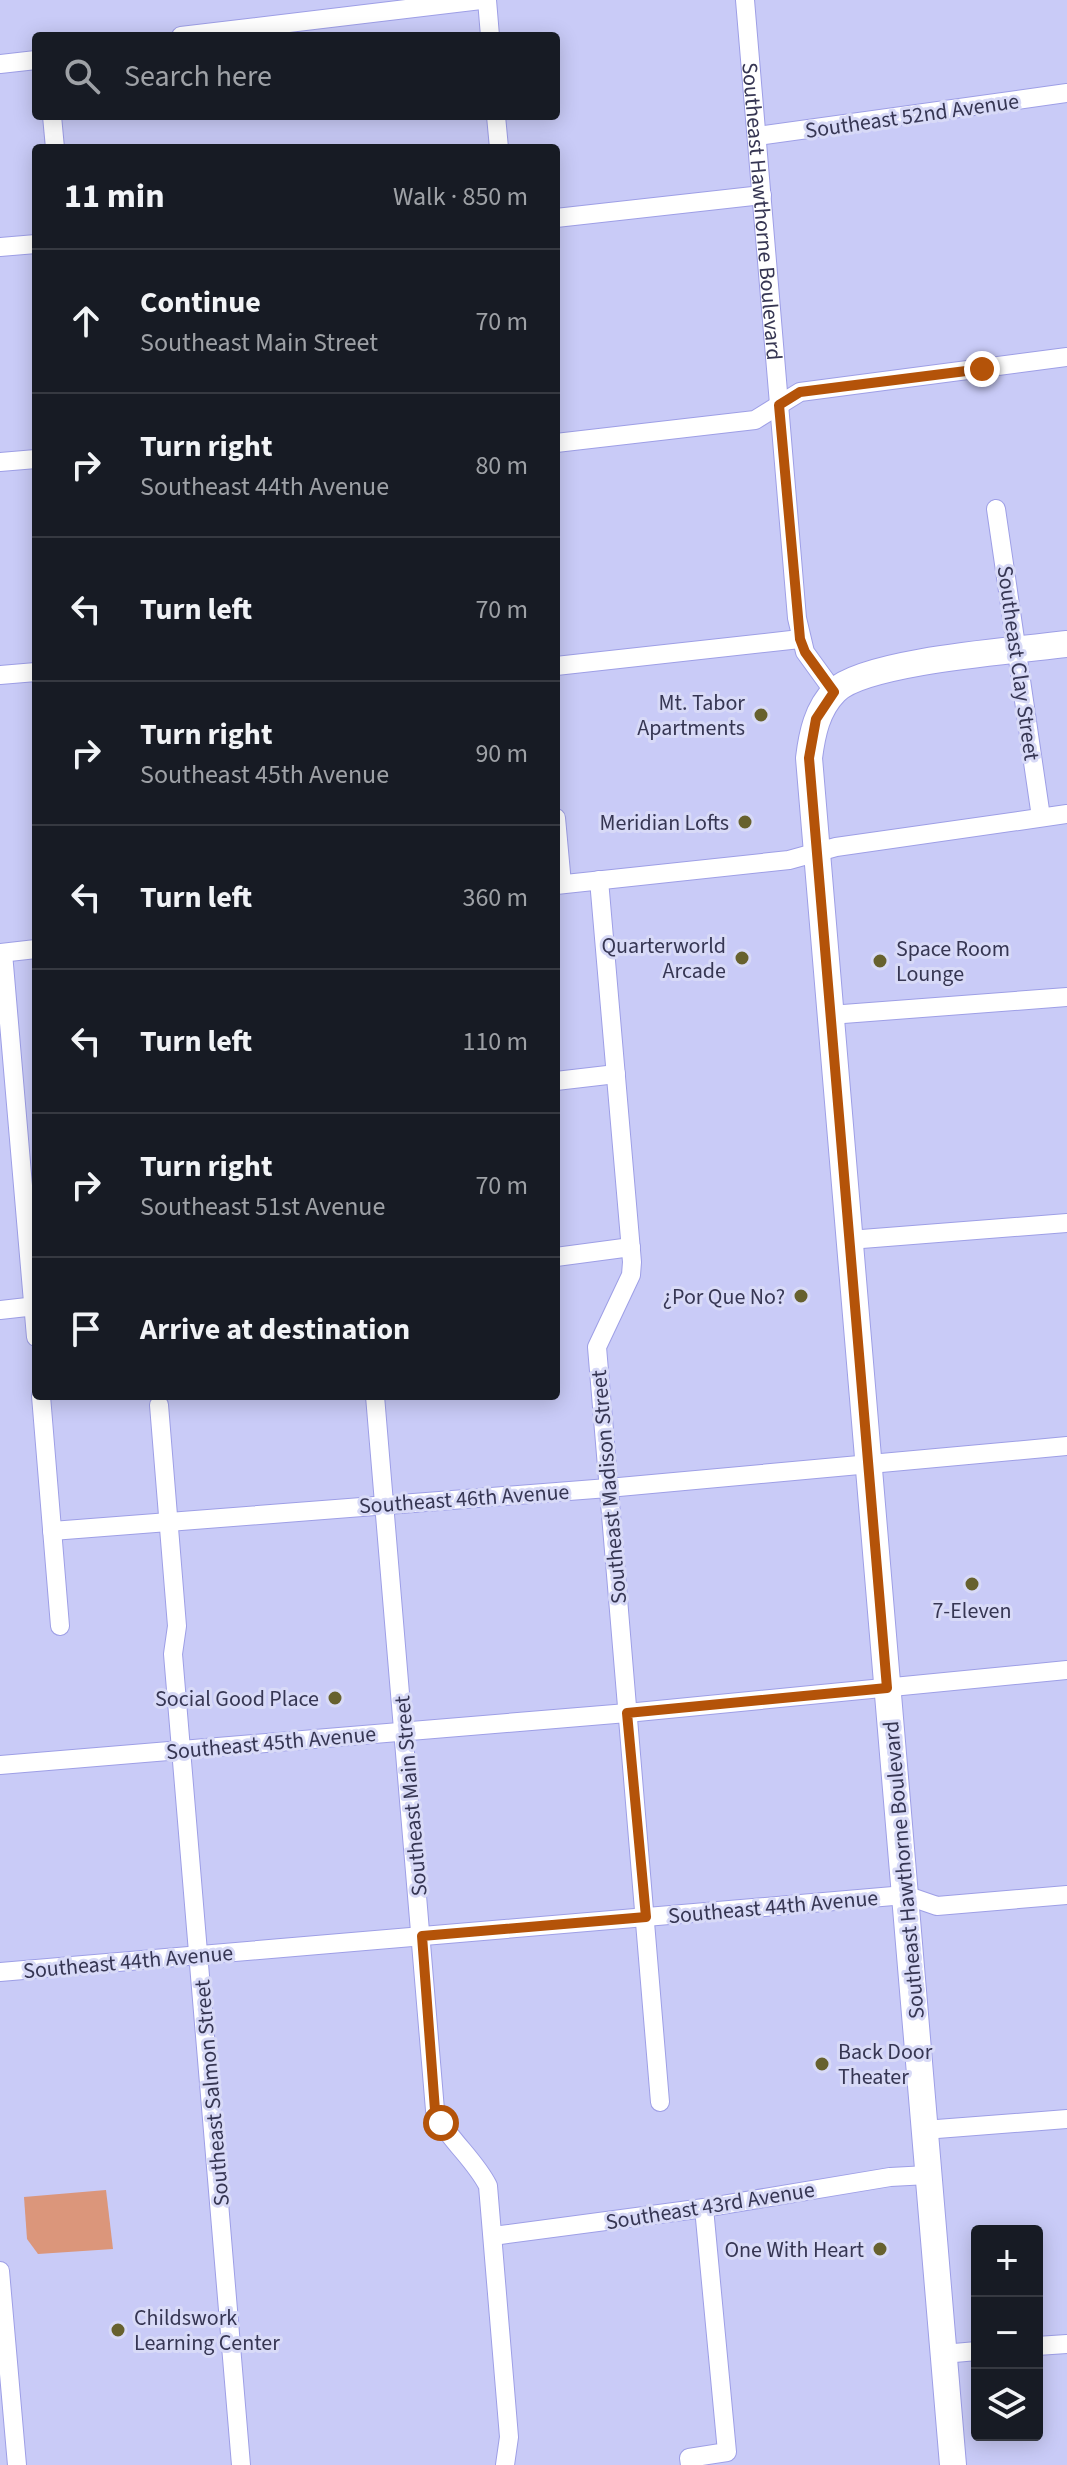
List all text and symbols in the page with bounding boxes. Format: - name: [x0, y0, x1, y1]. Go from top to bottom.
- search box: [32, 32, 560, 120]
- icon: search: [60, 54, 104, 98]
- text: Search here: [124, 55, 272, 98]
- street label: Southeast Hawthorne Boulevard: [733, 61, 790, 362]
- street label: Southeast 52nd Avenue: [803, 85, 1021, 147]
- text: 11 min: [64, 172, 165, 221]
- text: Walk · 850 m: [393, 178, 528, 215]
- text: Continue: [140, 281, 261, 324]
- icon: ahead: [64, 299, 108, 343]
- text: 70 m: [475, 303, 528, 340]
- text: Southeast Main Street: [140, 324, 378, 361]
- route end: [964, 351, 1000, 387]
- text: Turn right: [140, 425, 272, 468]
- icon: right: [64, 443, 108, 487]
- text: 80 m: [475, 447, 528, 484]
- text: Southeast 44th Avenue: [140, 468, 389, 505]
- street label: Southeast Clay Street: [988, 564, 1048, 763]
- icon: left: [64, 587, 108, 631]
- text: Turn left: [140, 588, 252, 631]
- text: 70 m: [475, 591, 528, 628]
- place label: Mt. Tabor Apartments: [637, 687, 745, 744]
- marker: Mt. Tabor Apartments: [752, 706, 770, 724]
- text: Turn right: [140, 713, 272, 756]
- icon: right: [64, 731, 108, 775]
- text: 90 m: [475, 735, 528, 772]
- text: Southeast 45th Avenue: [140, 756, 389, 793]
- place label: Meridian Lofts: [600, 807, 729, 839]
- marker: Meridian Lofts: [736, 813, 754, 831]
- icon: left: [64, 875, 108, 919]
- text: Turn left: [140, 876, 252, 919]
- text: 360 m: [462, 879, 528, 916]
- place label: Quarterworld Arcade: [601, 930, 726, 987]
- place label: Space Room Lounge: [896, 933, 1010, 990]
- marker: Quarterworld Arcade: [733, 949, 751, 967]
- marker: Space Room Lounge: [871, 952, 889, 970]
- icon: left: [64, 1019, 108, 1063]
- text: Turn left: [140, 1020, 252, 1063]
- text: 110 m: [462, 1023, 528, 1060]
- text: Turn right: [140, 1145, 272, 1188]
- icon: right: [64, 1163, 108, 1207]
- text: 70 m: [475, 1167, 528, 1204]
- text: Southeast 51st Avenue: [140, 1188, 385, 1225]
- place label: ¿Por Que No?: [663, 1281, 785, 1313]
- marker: ¿Por Que No?: [792, 1287, 810, 1305]
- icon: arrive: [64, 1307, 108, 1351]
- text: Arrive at destination: [140, 1308, 410, 1351]
- street label: Southeast Madison Street: [583, 1368, 635, 1605]
- street label: Southeast 46th Avenue: [358, 1476, 570, 1522]
- marker: 7-Eleven: [963, 1575, 981, 1593]
- place label: 7-Eleven: [932, 1595, 1012, 1627]
- place label: Social Good Place: [155, 1683, 319, 1715]
- marker: Social Good Place: [326, 1689, 344, 1707]
- street label: Southeast Main Street: [386, 1694, 436, 1898]
- street label: Southeast 45th Avenue: [165, 1718, 378, 1768]
- street label: Southeast Hawthorne Boulevard: [875, 1720, 933, 2020]
- street label: Southeast 44th Avenue: [667, 1882, 880, 1932]
- street label: Southeast 44th Avenue: [22, 1937, 235, 1987]
- street label: Southeast Salmon Street: [186, 1978, 238, 2208]
- place label: Back Door Theater: [838, 2036, 933, 2093]
- marker: Back Door Theater: [813, 2055, 831, 2073]
- route start: [423, 2105, 459, 2141]
- street label: Southeast 43rd Avenue: [603, 2174, 817, 2238]
- map controls: [971, 2225, 1043, 2441]
- button: +: [971, 2225, 1043, 2297]
- place label: One With Heart: [724, 2234, 865, 2266]
- marker: One With Heart: [871, 2240, 889, 2258]
- button: −: [971, 2297, 1043, 2369]
- place label: Childswork Learning Center: [134, 2302, 280, 2359]
- marker: Childswork Learning Center: [109, 2321, 127, 2339]
- button: layers: [971, 2369, 1043, 2441]

